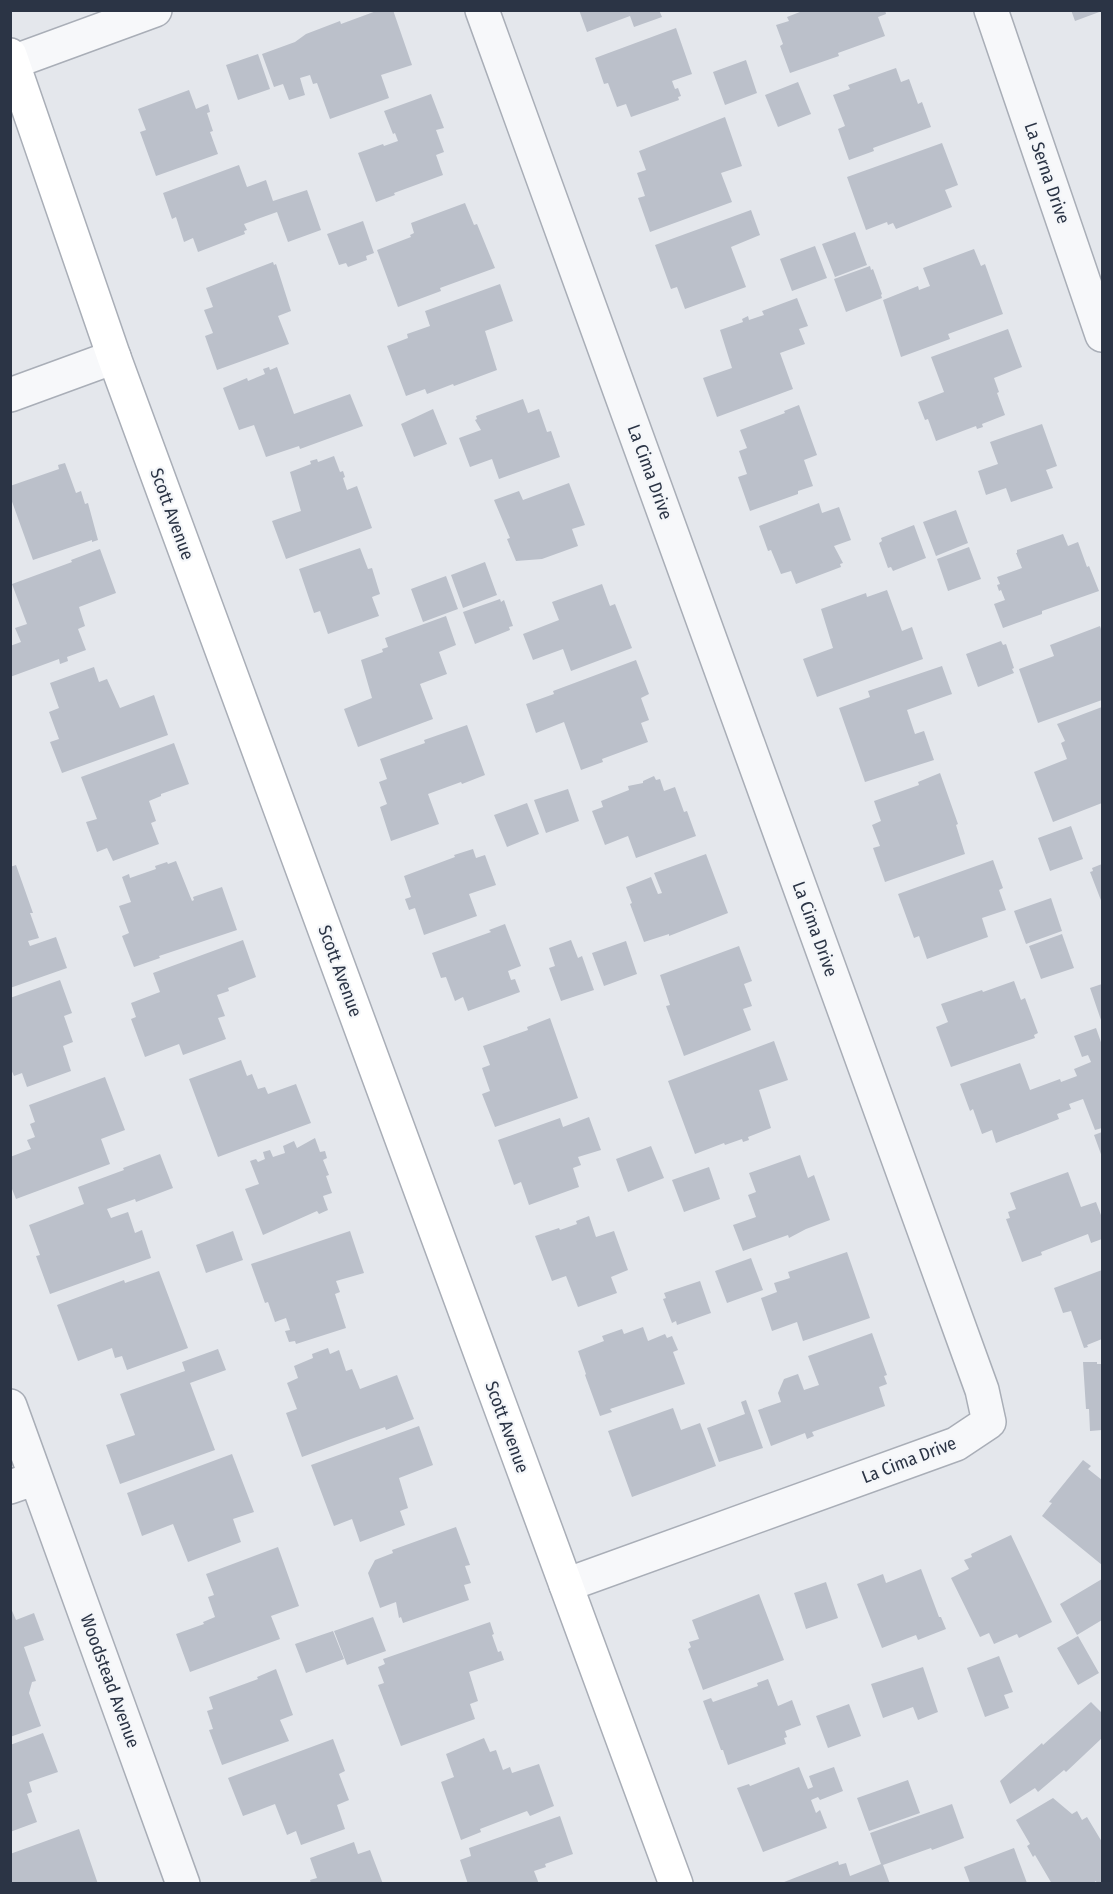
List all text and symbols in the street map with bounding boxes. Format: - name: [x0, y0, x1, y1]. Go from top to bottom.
- street label: La Serna Drive: [1019, 119, 1075, 227]
- street label: La Cima Drive: [623, 421, 677, 523]
- street label: Scott Avenue: [145, 465, 199, 563]
- street label: La Cima Drive: [788, 878, 842, 980]
- street label: Scott Avenue: [313, 922, 367, 1020]
- street label: Scott Avenue: [480, 1378, 534, 1476]
- street label: La Cima Drive: [859, 1432, 960, 1488]
- street label: Woodstead Avenue: [76, 1611, 144, 1751]

